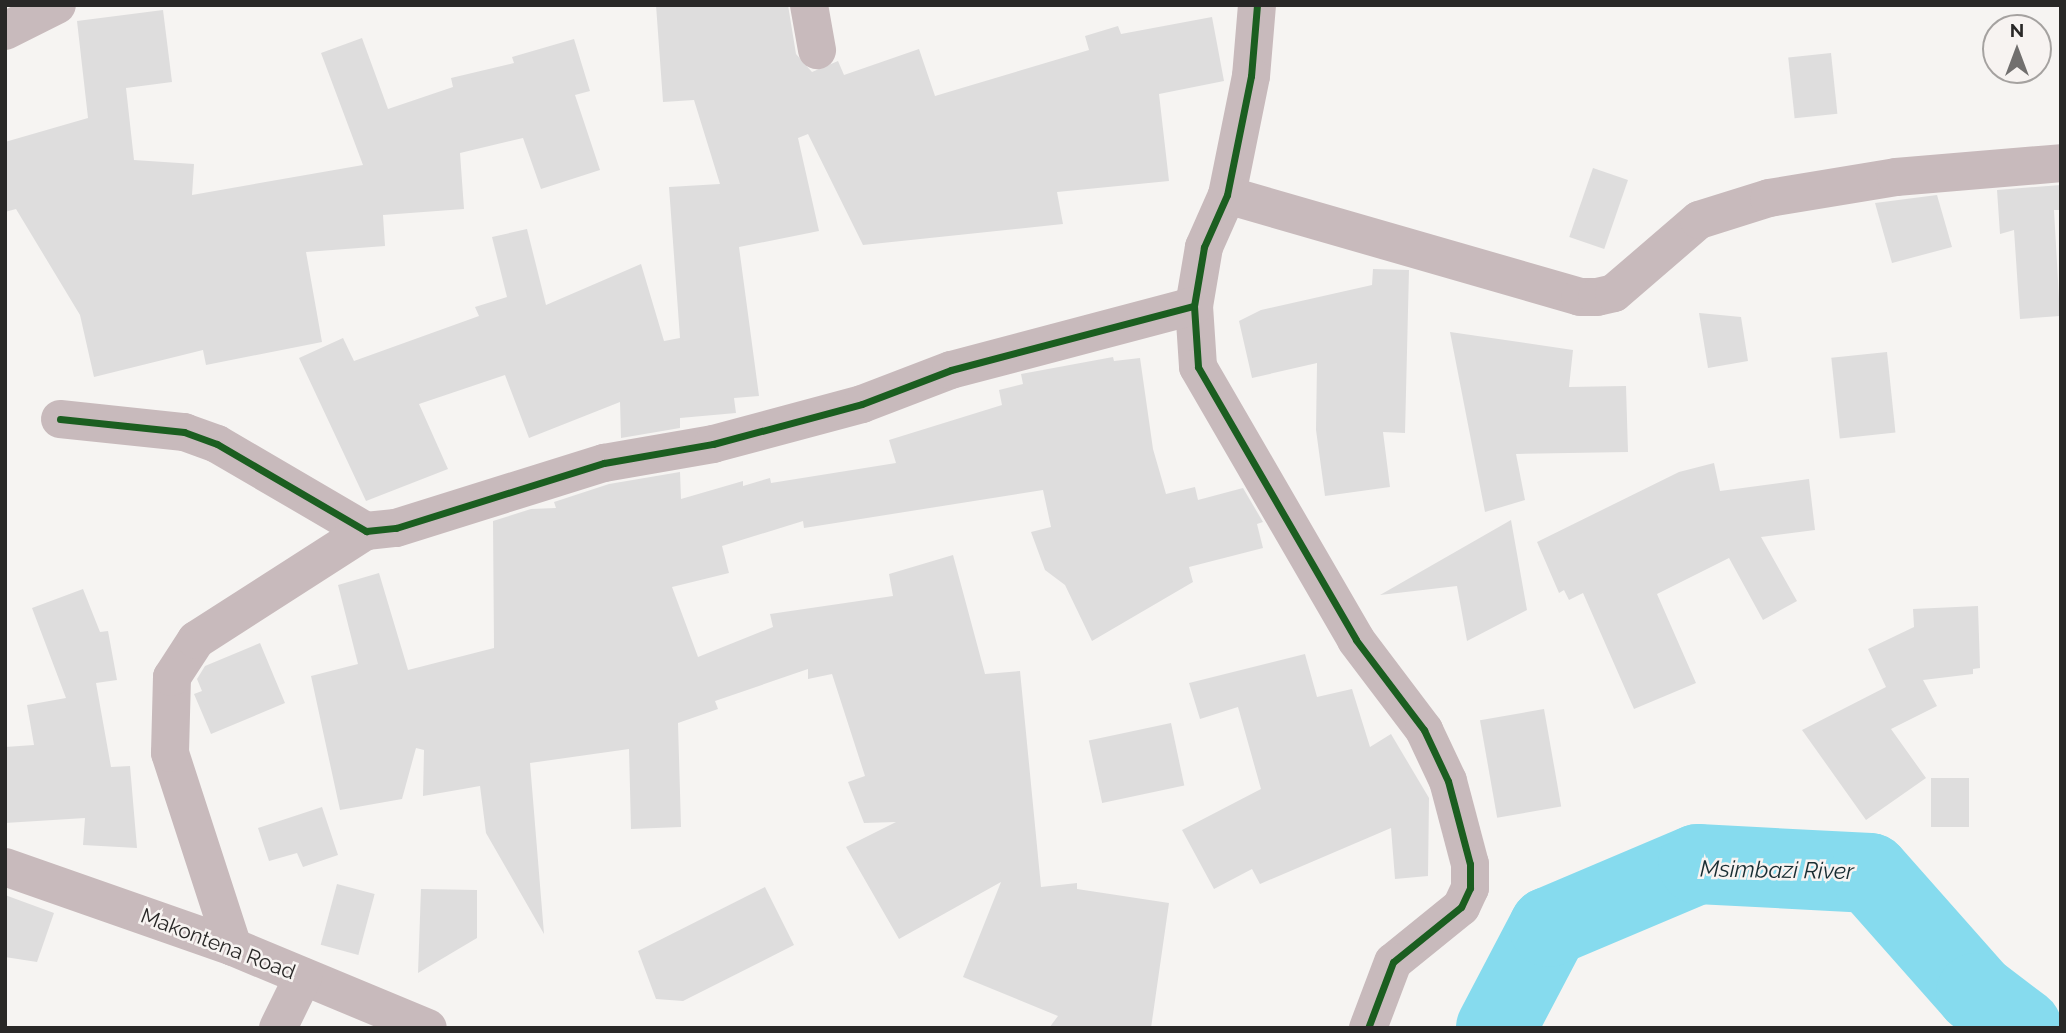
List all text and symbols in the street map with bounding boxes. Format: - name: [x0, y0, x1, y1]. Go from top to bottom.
- north arrow: [1982, 14, 2052, 84]
- text: N: [2010, 19, 2024, 41]
- water label: Msimbazi River: [1700, 855, 1854, 885]
- street label: Makontena Road: [137, 903, 299, 985]

